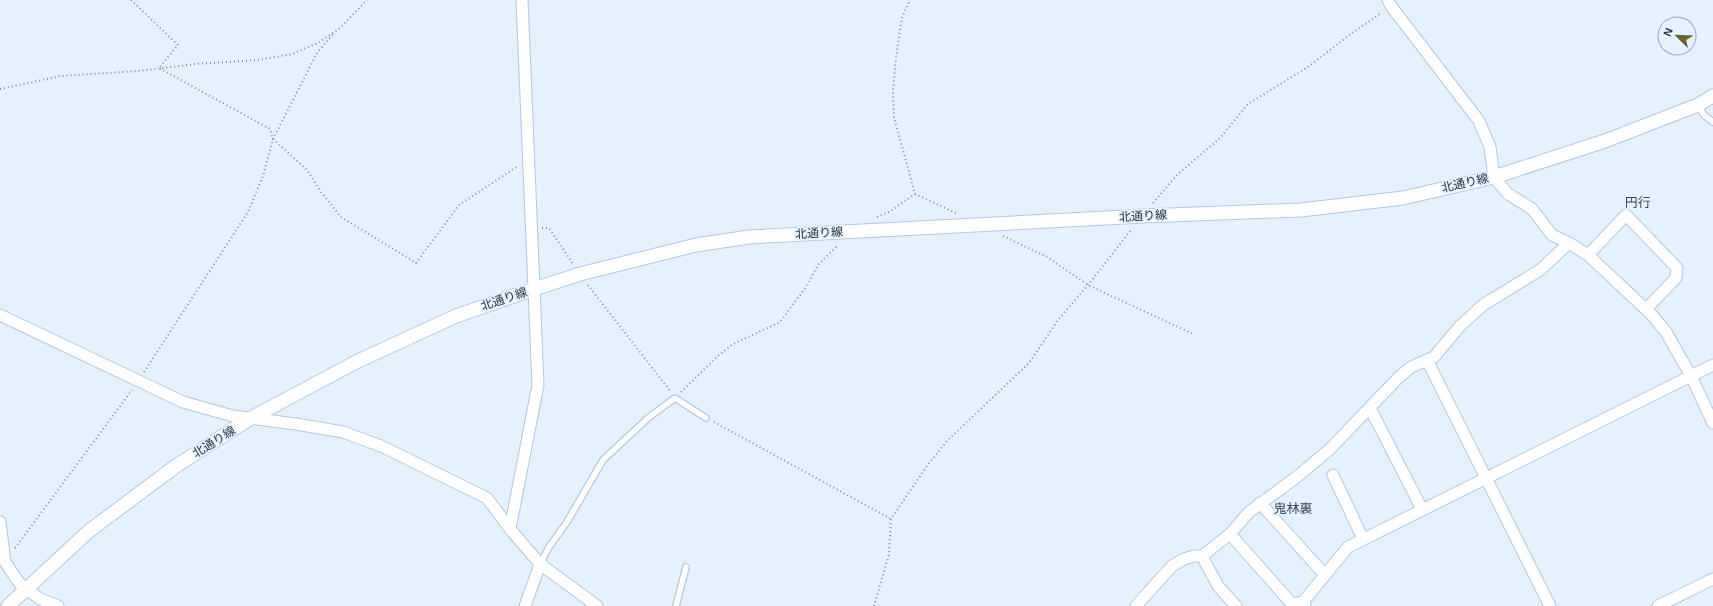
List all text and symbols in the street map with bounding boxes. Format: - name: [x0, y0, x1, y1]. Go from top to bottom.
- north arrow: [1657, 16, 1697, 56]
- text: N: [1661, 26, 1675, 38]
- street label: 北通り線: [1440, 171, 1490, 195]
- district label: 円行: [1625, 195, 1651, 210]
- street label: 北通り線: [1119, 208, 1167, 224]
- street label: 北通り線: [795, 225, 843, 241]
- street label: 北通り線: [479, 285, 529, 313]
- street label: 北通り線: [190, 423, 238, 461]
- district label: 鬼林裏: [1273, 501, 1313, 516]

